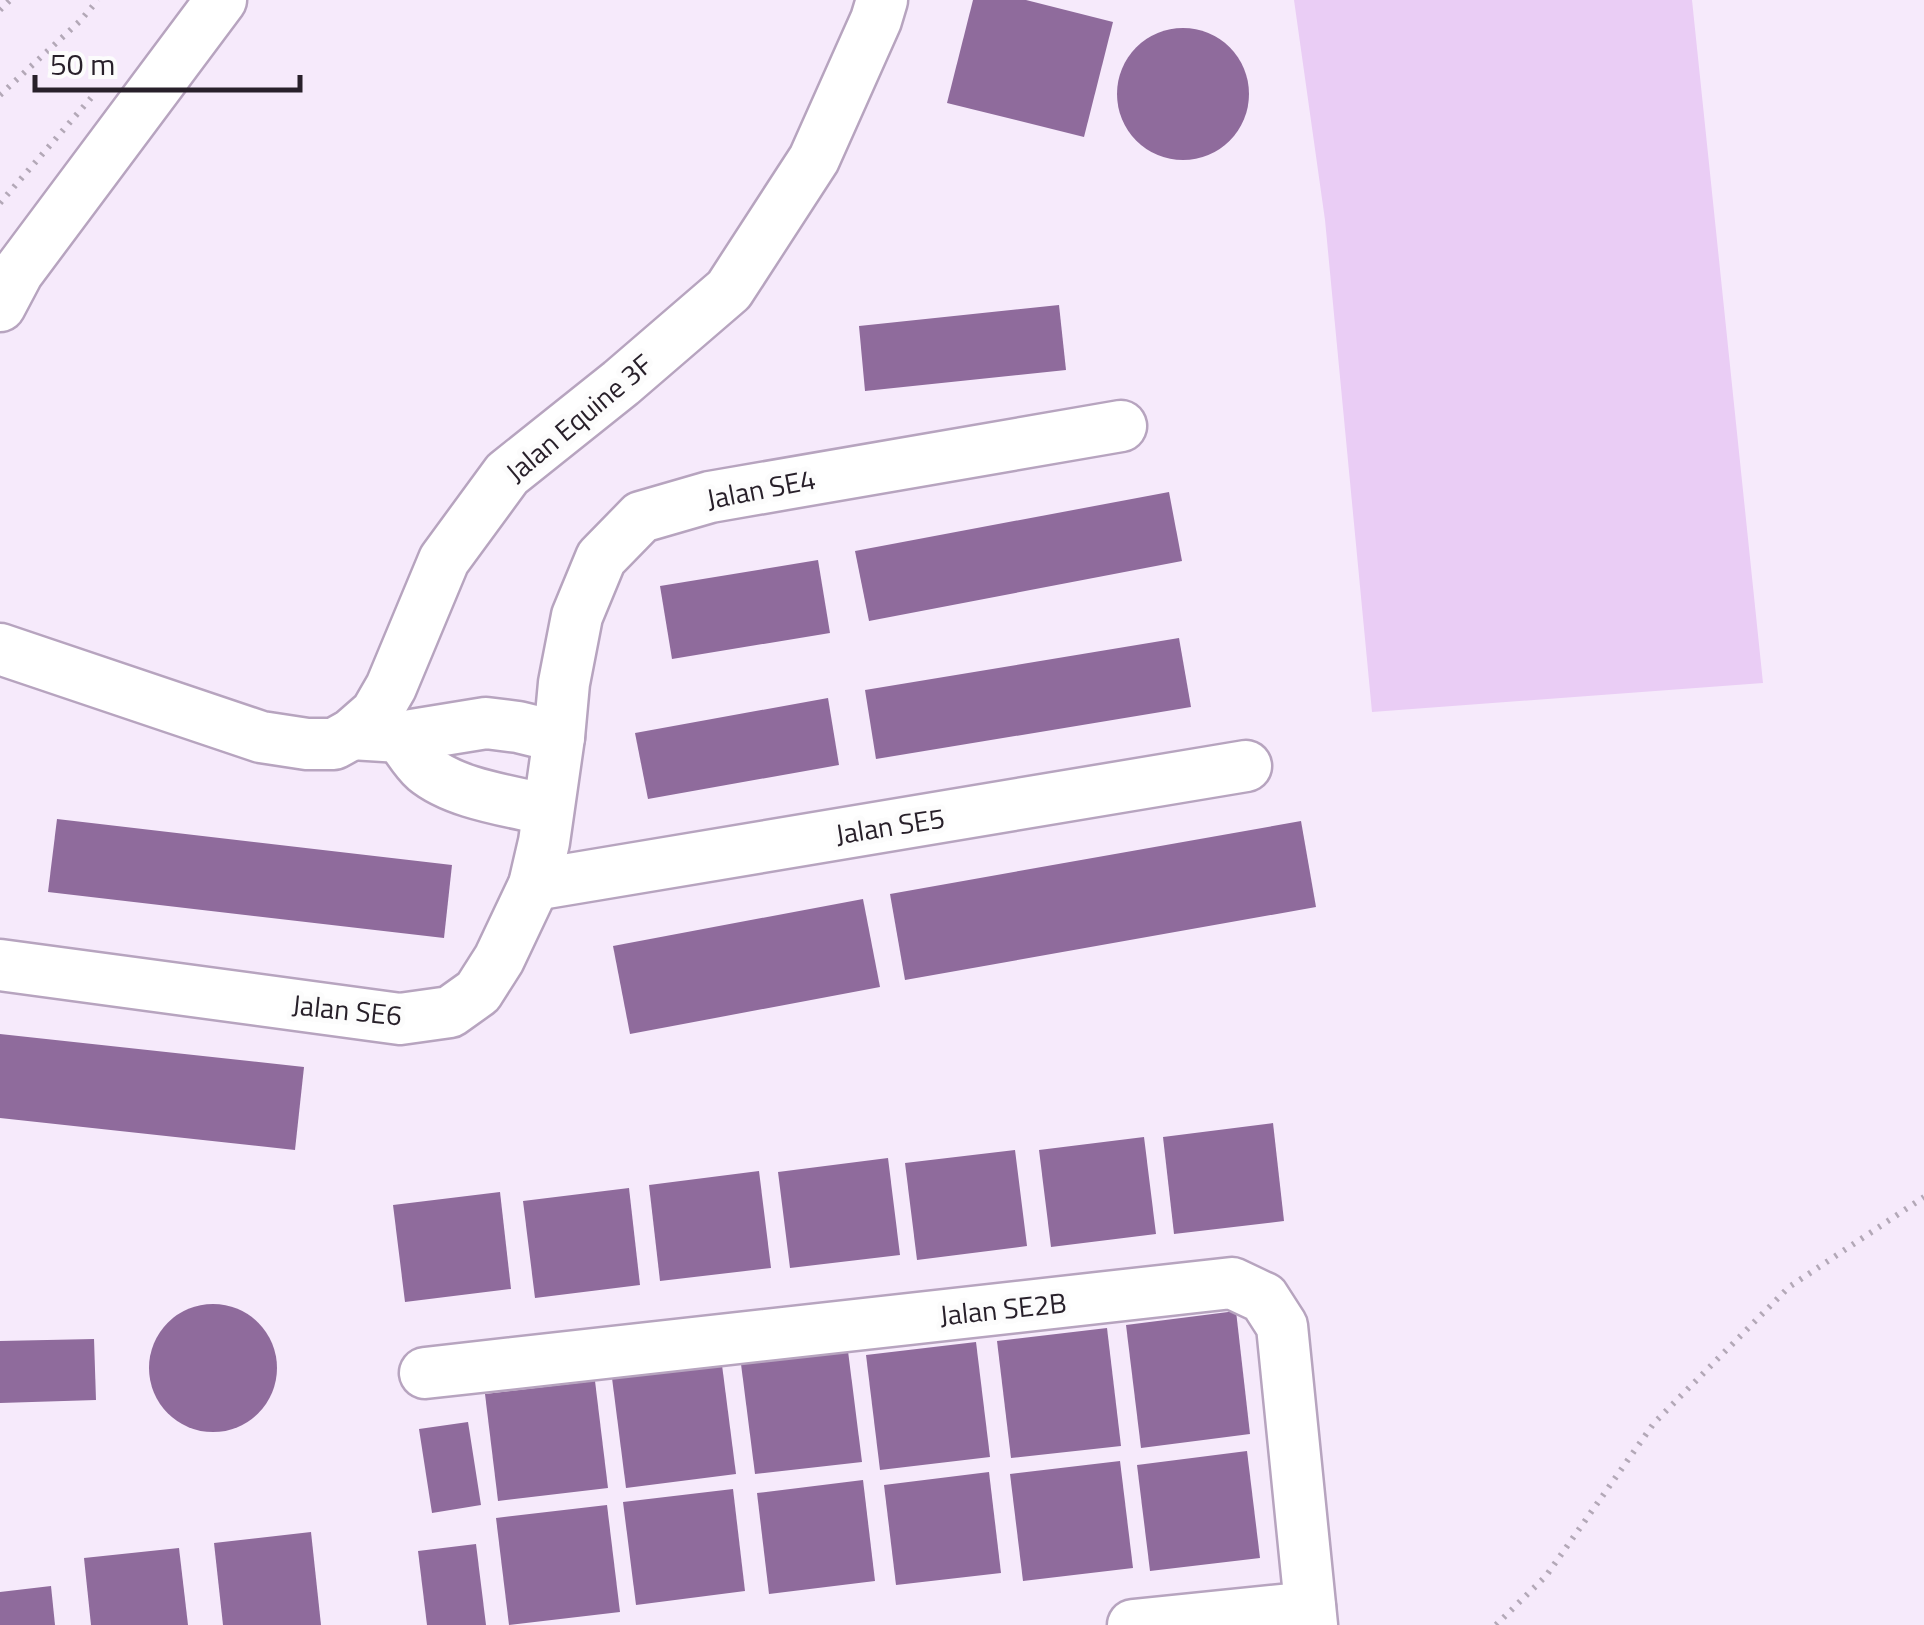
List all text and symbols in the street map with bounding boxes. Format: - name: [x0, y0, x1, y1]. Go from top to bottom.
- scale bar: [35, 30, 300, 92]
- text: 50 m: [50, 41, 115, 87]
- street label: Jalan Equine 3F: [496, 343, 662, 492]
- street label: Jalan SE4: [703, 457, 819, 520]
- street label: Jalan SE5: [832, 796, 948, 855]
- street label: Jalan SE6: [290, 982, 404, 1037]
- street label: Jalan SE2B: [937, 1280, 1069, 1337]

